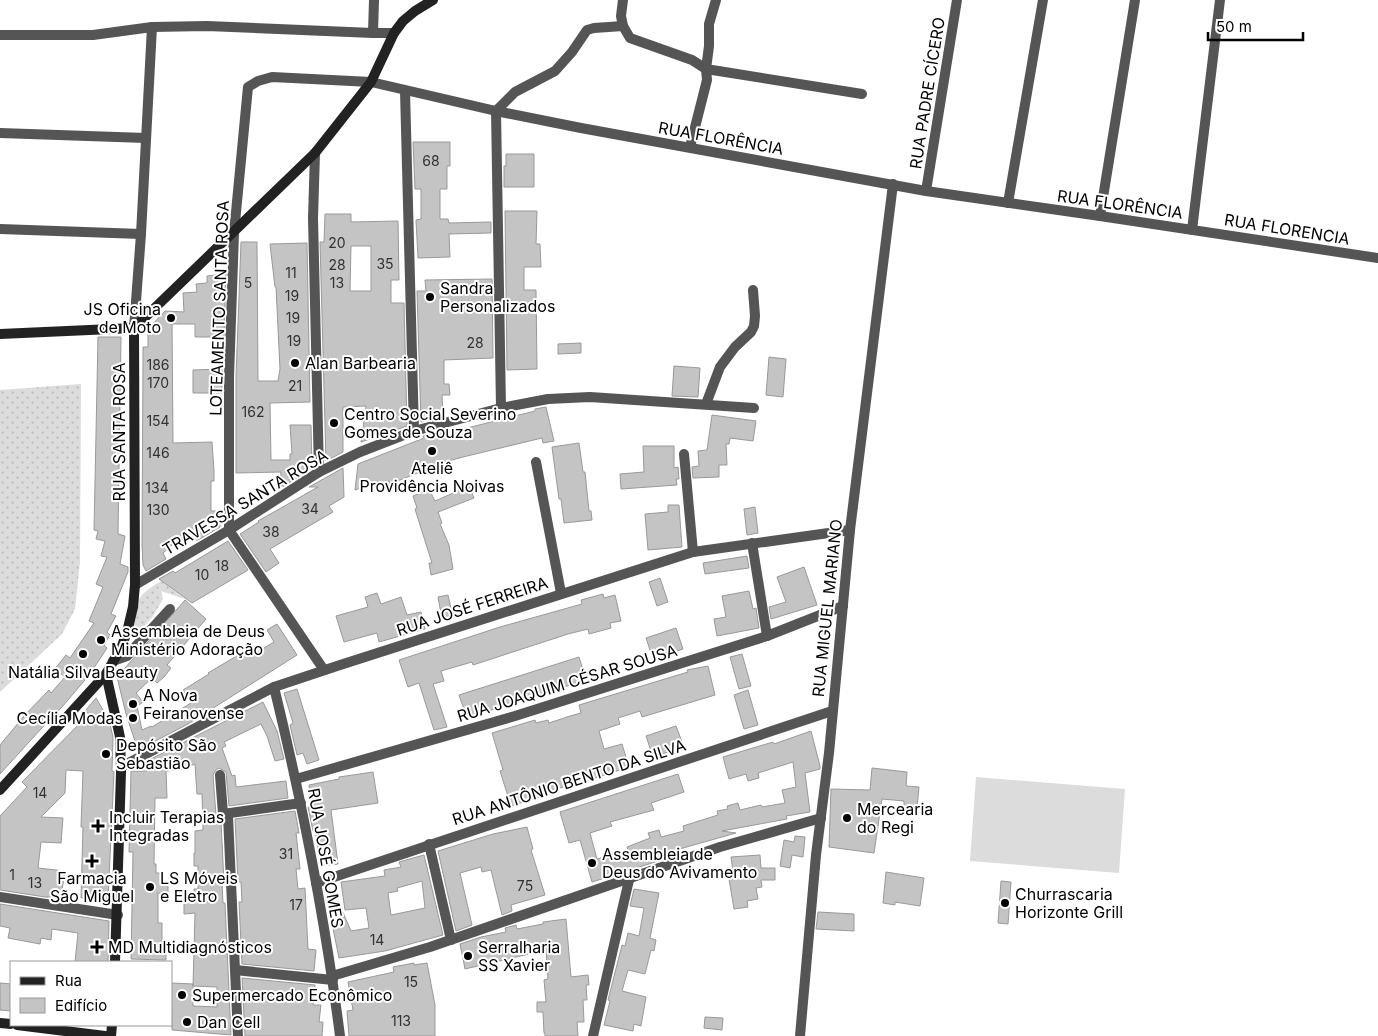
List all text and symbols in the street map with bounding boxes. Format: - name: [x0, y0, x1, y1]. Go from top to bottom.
- scale bar: [1208, 10, 1303, 42]
- street label: RUA PADRE CÍCERO: [905, 16, 949, 170]
- text: 50 m: [1216, 17, 1252, 36]
- street label: RUA FLORÊNCIA: [657, 117, 785, 159]
- house number: 68: [422, 152, 440, 169]
- street label: RUA FLORÊNCIA: [1056, 185, 1184, 223]
- street label: LOTEAMENTO SANTA ROSA: [205, 200, 233, 416]
- street label: RUA FLORENCIA: [1223, 209, 1351, 249]
- house number: 20: [328, 234, 346, 251]
- house number: 35: [376, 255, 394, 272]
- house number: 28: [328, 256, 346, 273]
- house number: 11: [285, 264, 297, 281]
- house number: 5: [244, 274, 252, 291]
- house number: 13: [330, 274, 344, 291]
- place label: Sandra Personalizados: [440, 278, 555, 316]
- house number: 19: [285, 287, 299, 304]
- marker: Sandra Personalizados: [424, 291, 436, 303]
- place label: JS Oficina de Moto: [84, 299, 161, 337]
- house number: 19: [286, 309, 300, 326]
- marker: JS Oficina de Moto: [165, 312, 177, 324]
- house number: 19: [287, 332, 301, 349]
- house number: 28: [466, 334, 484, 351]
- place label: Alan Barbearia: [305, 353, 416, 373]
- house number: 186: [146, 356, 170, 373]
- marker: Alan Barbearia: [289, 357, 301, 369]
- street label: RUA SANTA ROSA: [109, 362, 129, 502]
- house number: 170: [147, 374, 169, 391]
- house number: 21: [288, 377, 302, 394]
- house number: 162: [242, 403, 264, 420]
- place label: Centro Social Severino Gomes de Souza: [344, 404, 516, 442]
- house number: 154: [146, 412, 170, 429]
- marker: Centro Social Severino Gomes de Souza: [328, 417, 340, 429]
- house number: 146: [146, 444, 170, 461]
- street label: TRAVESSA SANTA ROSA: [159, 445, 331, 559]
- marker: Ateliê Providência Noivas: [426, 445, 438, 457]
- place label: Ateliê Providência Noivas: [359, 458, 505, 496]
- house number: 134: [145, 479, 169, 496]
- house number: 34: [301, 500, 319, 517]
- house number: 130: [146, 501, 170, 518]
- street label: RUA MIGUEL MARIANO: [808, 518, 846, 698]
- house number: 38: [262, 523, 280, 540]
- house number: 18: [215, 557, 229, 574]
- house number: 10: [195, 566, 209, 583]
- street label: RUA JOSÉ FERREIRA: [394, 572, 550, 640]
- place label: Assembleia de Deus Ministério Adoração: [111, 621, 265, 659]
- marker: Assembleia de Deus Ministério Adoração: [95, 634, 107, 646]
- street label: RUA JOAQUIM CÉSAR SOUSA: [454, 640, 680, 726]
- marker: Natália Silva Beauty: [77, 648, 89, 660]
- place label: Natália Silva Beauty: [8, 662, 158, 682]
- place label: A Nova Feiranovense: [143, 685, 244, 723]
- marker: A Nova Feiranovense: [127, 698, 139, 710]
- place label: Cecília Modas: [16, 708, 123, 728]
- marker: Cecília Modas: [127, 712, 139, 724]
- place label: Depósito São Sebastião: [116, 735, 217, 773]
- street label: RUA ANTÔNIO BENTO DA SILVA: [450, 735, 688, 829]
- marker: Depósito São Sebastião: [100, 748, 112, 760]
- house number: 14: [33, 784, 47, 801]
- street label: RUA JOSÉ GOMES: [304, 786, 348, 930]
- place label: Mercearia do Regi: [857, 799, 933, 837]
- place label: Incluir Terapias Integradas: [109, 807, 224, 845]
- marker: Mercearia do Regi: [841, 812, 853, 824]
- marker: Incluir Terapias Integradas: [91, 819, 105, 833]
- place label: Assembleia de Deus do Avivamento: [602, 844, 757, 882]
- house number: 31: [279, 845, 293, 862]
- marker: Farmacia São Miguel: [86, 855, 98, 867]
- marker: Assembleia de Deus do Avivamento: [586, 857, 598, 869]
- house number: 1: [9, 866, 15, 883]
- place label: Farmacia São Miguel: [50, 868, 134, 906]
- place label: LS Móveis e Eletro: [160, 868, 238, 906]
- house number: 13: [28, 874, 42, 891]
- house number: 75: [517, 877, 533, 894]
- marker: LS Móveis e Eletro: [144, 881, 156, 893]
- place label: Churrascaria Horizonte Grill: [1015, 884, 1123, 922]
- house number: 17: [289, 896, 303, 913]
- marker: Churrascaria Horizonte Grill: [999, 897, 1011, 909]
- house number: 14: [370, 931, 384, 948]
- place label: MD Multidiagnósticos: [108, 937, 272, 957]
- place label: Serralharia SS Xavier: [478, 937, 560, 975]
- marker: MD Multidiagnósticos: [90, 940, 104, 954]
- marker: Serralharia SS Xavier: [462, 950, 474, 962]
- legend: [10, 961, 172, 1026]
- text: Rua: [55, 971, 82, 990]
- house number: 15: [404, 973, 418, 990]
- place label: Supermercado Econômico: [192, 985, 392, 1005]
- marker: Supermercado Econômico: [176, 989, 188, 1001]
- text: Edifício: [55, 996, 107, 1015]
- place label: Dan Cell: [197, 1012, 260, 1032]
- house number: 113: [391, 1012, 411, 1029]
- marker: Dan Cell: [181, 1016, 193, 1028]

